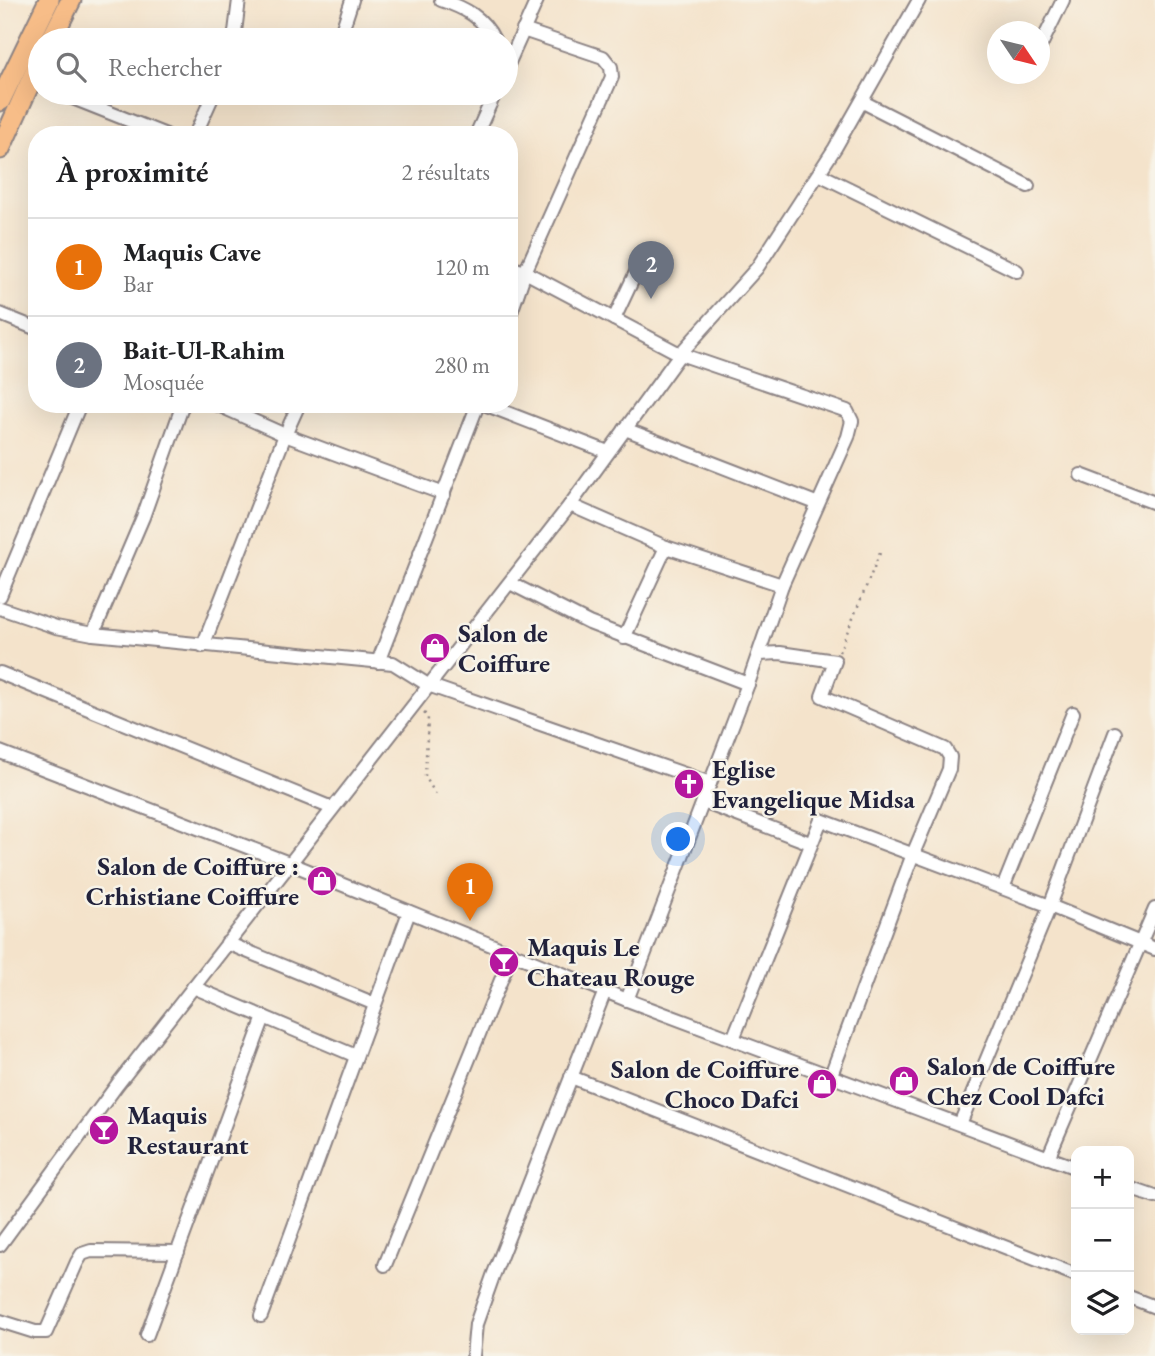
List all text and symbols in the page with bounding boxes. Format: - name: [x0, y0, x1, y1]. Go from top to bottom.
- north arrow: [987, 21, 1050, 84]
- search box: [28, 28, 518, 105]
- icon: search: [52, 48, 90, 86]
- text: Rechercher: [108, 50, 222, 84]
- text: À proximité: [56, 152, 208, 191]
- text: 2 résultats: [402, 157, 490, 187]
- text: Maquis Cave: [123, 235, 261, 269]
- pin: 2: [628, 241, 674, 299]
- text: 1: [73, 252, 85, 282]
- text: 120 m: [434, 252, 490, 282]
- text: Bar: [123, 269, 153, 299]
- text: Bait-Ul-Rahim: [123, 333, 285, 367]
- text: 2: [73, 350, 85, 380]
- text: 280 m: [434, 350, 490, 380]
- text: Mosquée: [123, 367, 204, 397]
- place label: Salon de Coiffure: [458, 616, 550, 680]
- shop icon: Salon de Coiffure: [418, 631, 452, 665]
- place label: Eglise Evangelique Midsa: [712, 752, 915, 816]
- church icon: Eglise Evangelique Midsa: [672, 767, 706, 801]
- your location: [661, 822, 695, 856]
- place label: Salon de Coiffure : Crhistiane Coiffure: [86, 849, 299, 913]
- pin: 1: [447, 863, 493, 921]
- shop icon: Salon de Coiffure : Crhistiane Coiffure: [305, 864, 339, 898]
- place label: Maquis Le Chateau Rouge: [527, 930, 695, 994]
- bar icon: Maquis Le Chateau Rouge: [487, 945, 521, 979]
- place label: Salon de Coiffure Chez Cool Dafci: [927, 1049, 1115, 1113]
- place label: Salon de Coiffure Choco Dafci: [611, 1052, 799, 1116]
- shop icon: Salon de Coiffure Chez Cool Dafci: [887, 1064, 921, 1098]
- shop icon: Salon de Coiffure Choco Dafci: [805, 1067, 839, 1101]
- place label: Maquis Restaurant: [127, 1098, 249, 1162]
- bar icon: Maquis Restaurant: [87, 1113, 121, 1147]
- map controls: [1071, 1146, 1134, 1335]
- button: +: [1071, 1146, 1134, 1209]
- button: −: [1071, 1209, 1134, 1272]
- button: layers: [1071, 1272, 1134, 1335]

